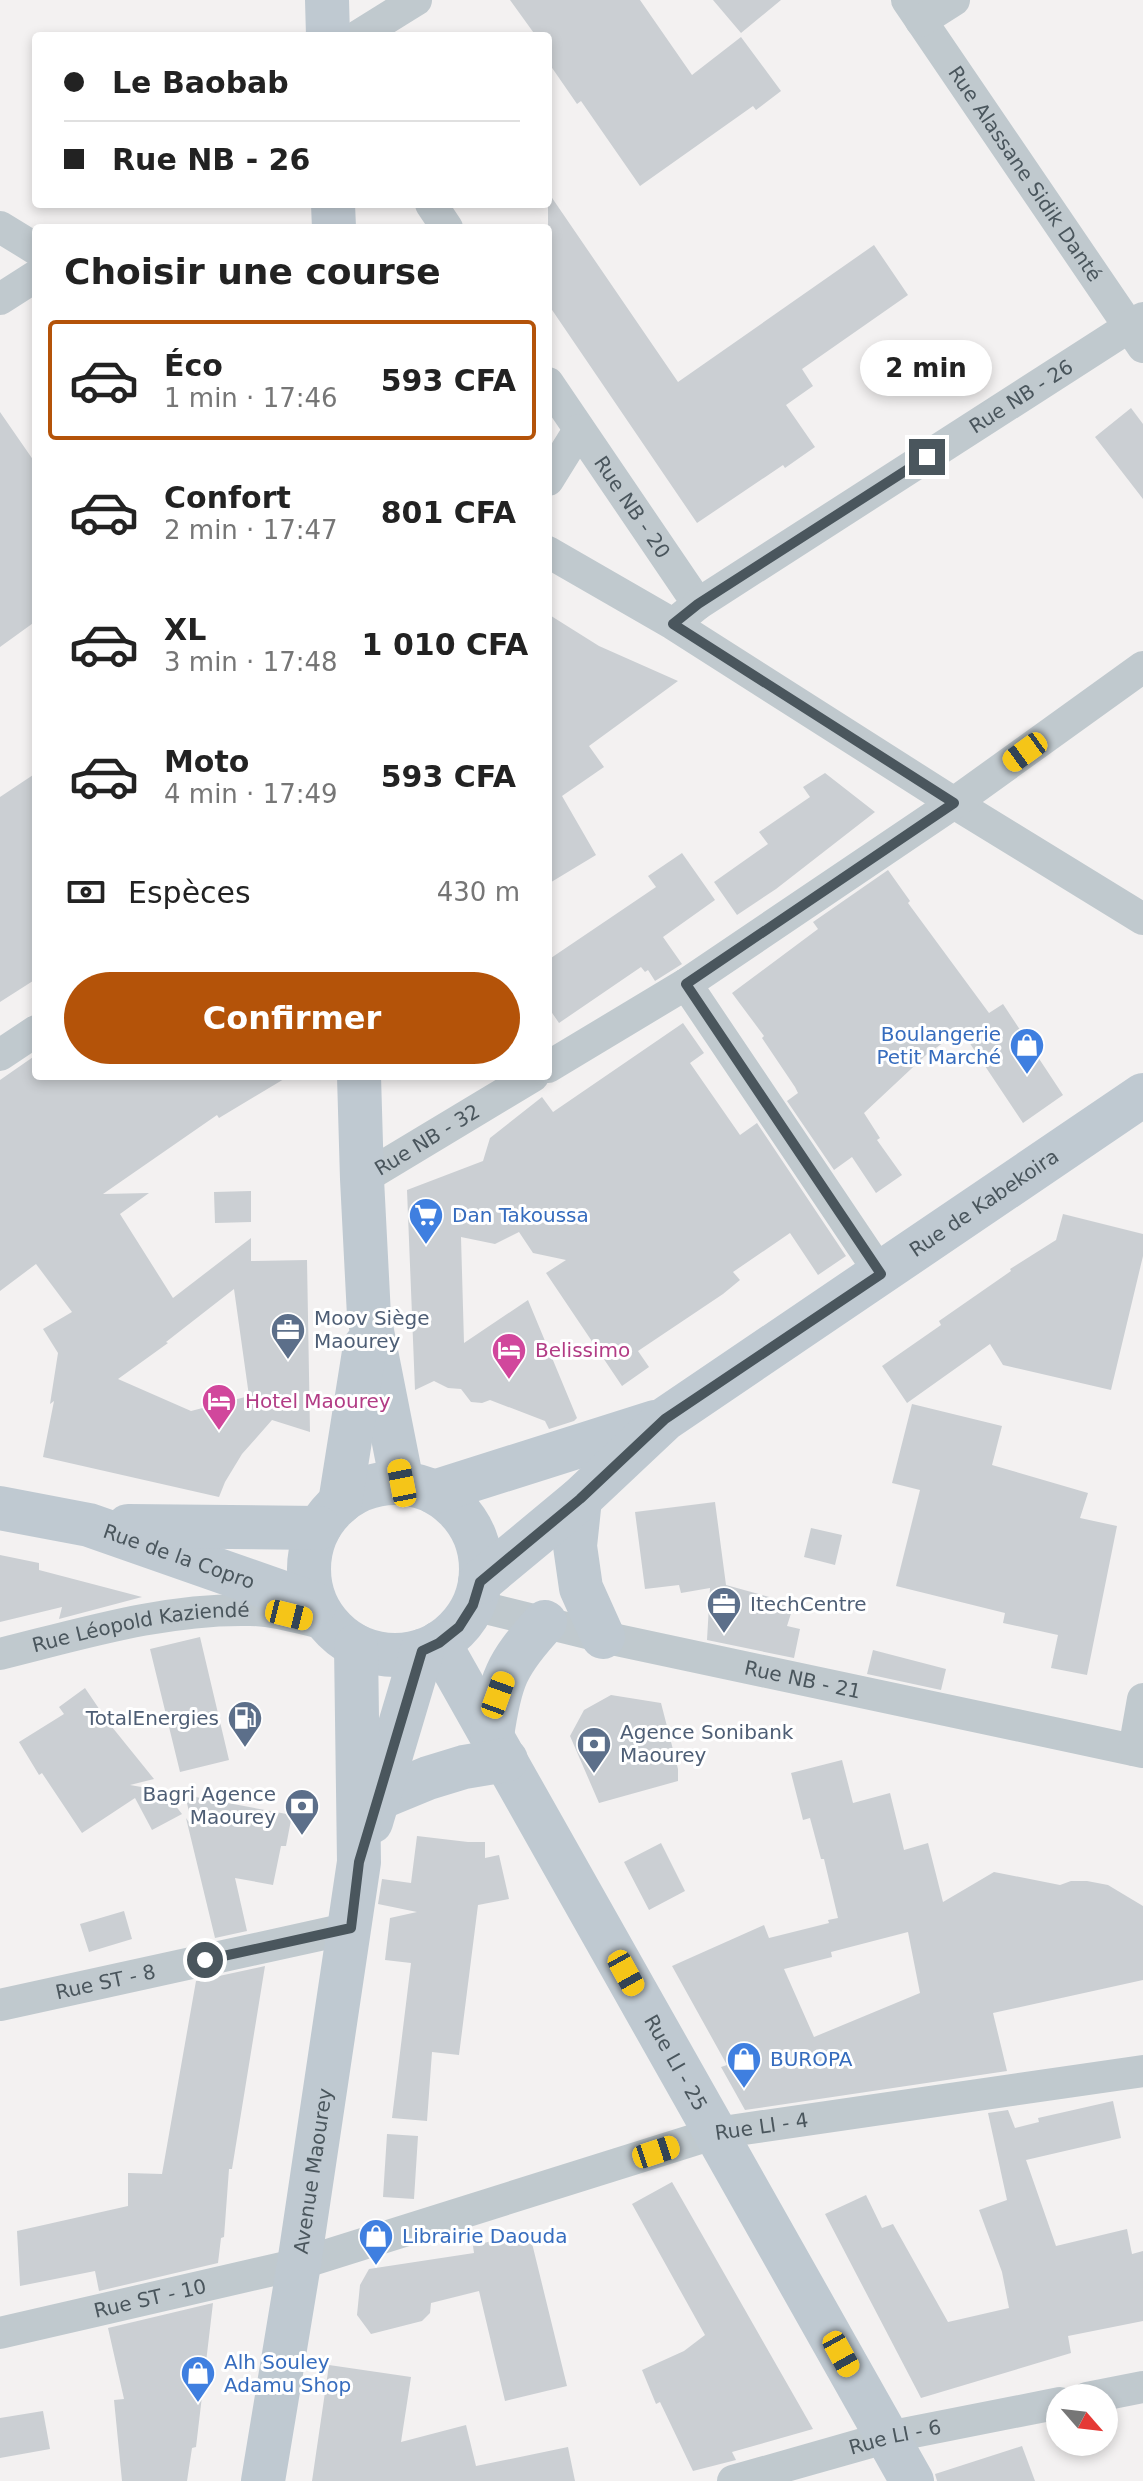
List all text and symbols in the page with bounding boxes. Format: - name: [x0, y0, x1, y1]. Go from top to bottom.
- street label: Rue Alassane Sidik Danté: [943, 61, 1107, 286]
- text: Le Baobab: [112, 65, 289, 100]
- text: Rue NB - 26: [112, 142, 310, 177]
- text: Choisir une course: [64, 251, 441, 292]
- callout: 2 min: [861, 341, 993, 397]
- icon: car: [68, 344, 140, 416]
- text: Éco: [164, 348, 223, 383]
- text: 2 min: [885, 353, 967, 383]
- street label: Rue NB - 26: [965, 354, 1077, 439]
- text: 593 CFA: [381, 363, 516, 398]
- text: 1 min · 17:46: [164, 383, 338, 413]
- route end: [909, 439, 945, 475]
- street label: Rue NB - 20: [589, 451, 675, 563]
- icon: car: [68, 476, 140, 548]
- text: Confort: [164, 480, 291, 515]
- text: 801 CFA: [381, 495, 516, 530]
- text: 2 min · 17:47: [164, 515, 338, 545]
- icon: car: [68, 608, 140, 680]
- text: XL: [164, 612, 206, 647]
- text: 1 010 CFA: [362, 627, 528, 662]
- text: 3 min · 17:48: [164, 647, 338, 677]
- car: [999, 728, 1051, 776]
- icon: car: [68, 740, 140, 812]
- text: Moto: [164, 744, 249, 779]
- text: 593 CFA: [381, 759, 516, 794]
- text: 4 min · 17:49: [164, 779, 338, 809]
- icon: cash: [64, 870, 108, 914]
- text: Espèces: [128, 875, 251, 910]
- text: 430 m: [437, 877, 520, 907]
- button: Confirmer: [64, 972, 520, 1064]
- place label: Boulangerie Petit Marché: [876, 1022, 1001, 1069]
- shop icon: Boulangerie Petit Marché: [1008, 1026, 1046, 1076]
- street label: Rue NB - 32: [370, 1099, 484, 1181]
- street label: Rue de Kabekoira: [905, 1144, 1063, 1262]
- supermarket icon: Dan Takoussa: [407, 1196, 445, 1246]
- place label: Dan Takoussa: [452, 1203, 589, 1227]
- place label: Moov Siège Maourey: [314, 1306, 429, 1353]
- office icon: Moov Siège Maourey: [269, 1311, 307, 1361]
- hotel icon: Belissimo: [490, 1331, 528, 1381]
- place label: Belissimo: [535, 1338, 630, 1362]
- hotel icon: Hotel Maourey: [200, 1382, 238, 1432]
- place label: Hotel Maourey: [245, 1389, 391, 1413]
- car: [386, 1457, 418, 1509]
- street label: Rue de la Copro: [100, 1519, 258, 1594]
- office icon: ItechCentre: [705, 1585, 743, 1635]
- place label: ItechCentre: [750, 1592, 867, 1616]
- street label: Rue Léopold Kaziendé: [30, 1598, 250, 1657]
- car: [263, 1598, 315, 1632]
- street label: Rue NB - 21: [742, 1655, 863, 1704]
- car: [479, 1668, 517, 1722]
- fuel station icon: TotalEnergies: [226, 1699, 264, 1749]
- place label: TotalEnergies: [85, 1706, 219, 1730]
- place label: Agence Sonibank Maourey: [620, 1720, 794, 1767]
- bank icon: Agence Sonibank Maourey: [575, 1725, 613, 1775]
- place label: Bagri Agence Maourey: [143, 1782, 276, 1829]
- bank icon: Bagri Agence Maourey: [283, 1787, 321, 1837]
- route start: [187, 1942, 223, 1978]
- car: [604, 1946, 648, 2000]
- street label: Rue ST - 8: [53, 1959, 158, 2005]
- street label: Rue LI - 25: [639, 2010, 713, 2115]
- shop icon: BUROPA: [725, 2040, 763, 2090]
- place label: BUROPA: [770, 2047, 853, 2071]
- street label: Avenue Maourey: [289, 2086, 337, 2255]
- street label: Rue LI - 4: [713, 2108, 810, 2145]
- car: [629, 2133, 683, 2171]
- shop icon: Librairie Daouda: [357, 2217, 395, 2267]
- place label: Librairie Daouda: [402, 2224, 567, 2248]
- street label: Rue ST - 10: [91, 2274, 209, 2323]
- car: [819, 2327, 863, 2381]
- place label: Alh Souley Adamu Shop: [224, 2350, 351, 2397]
- shop icon: Alh Souley Adamu Shop: [179, 2354, 217, 2404]
- north arrow: [1046, 2384, 1118, 2456]
- map controls: [1046, 2384, 1118, 2456]
- street label: Rue LI - 6: [846, 2415, 943, 2460]

